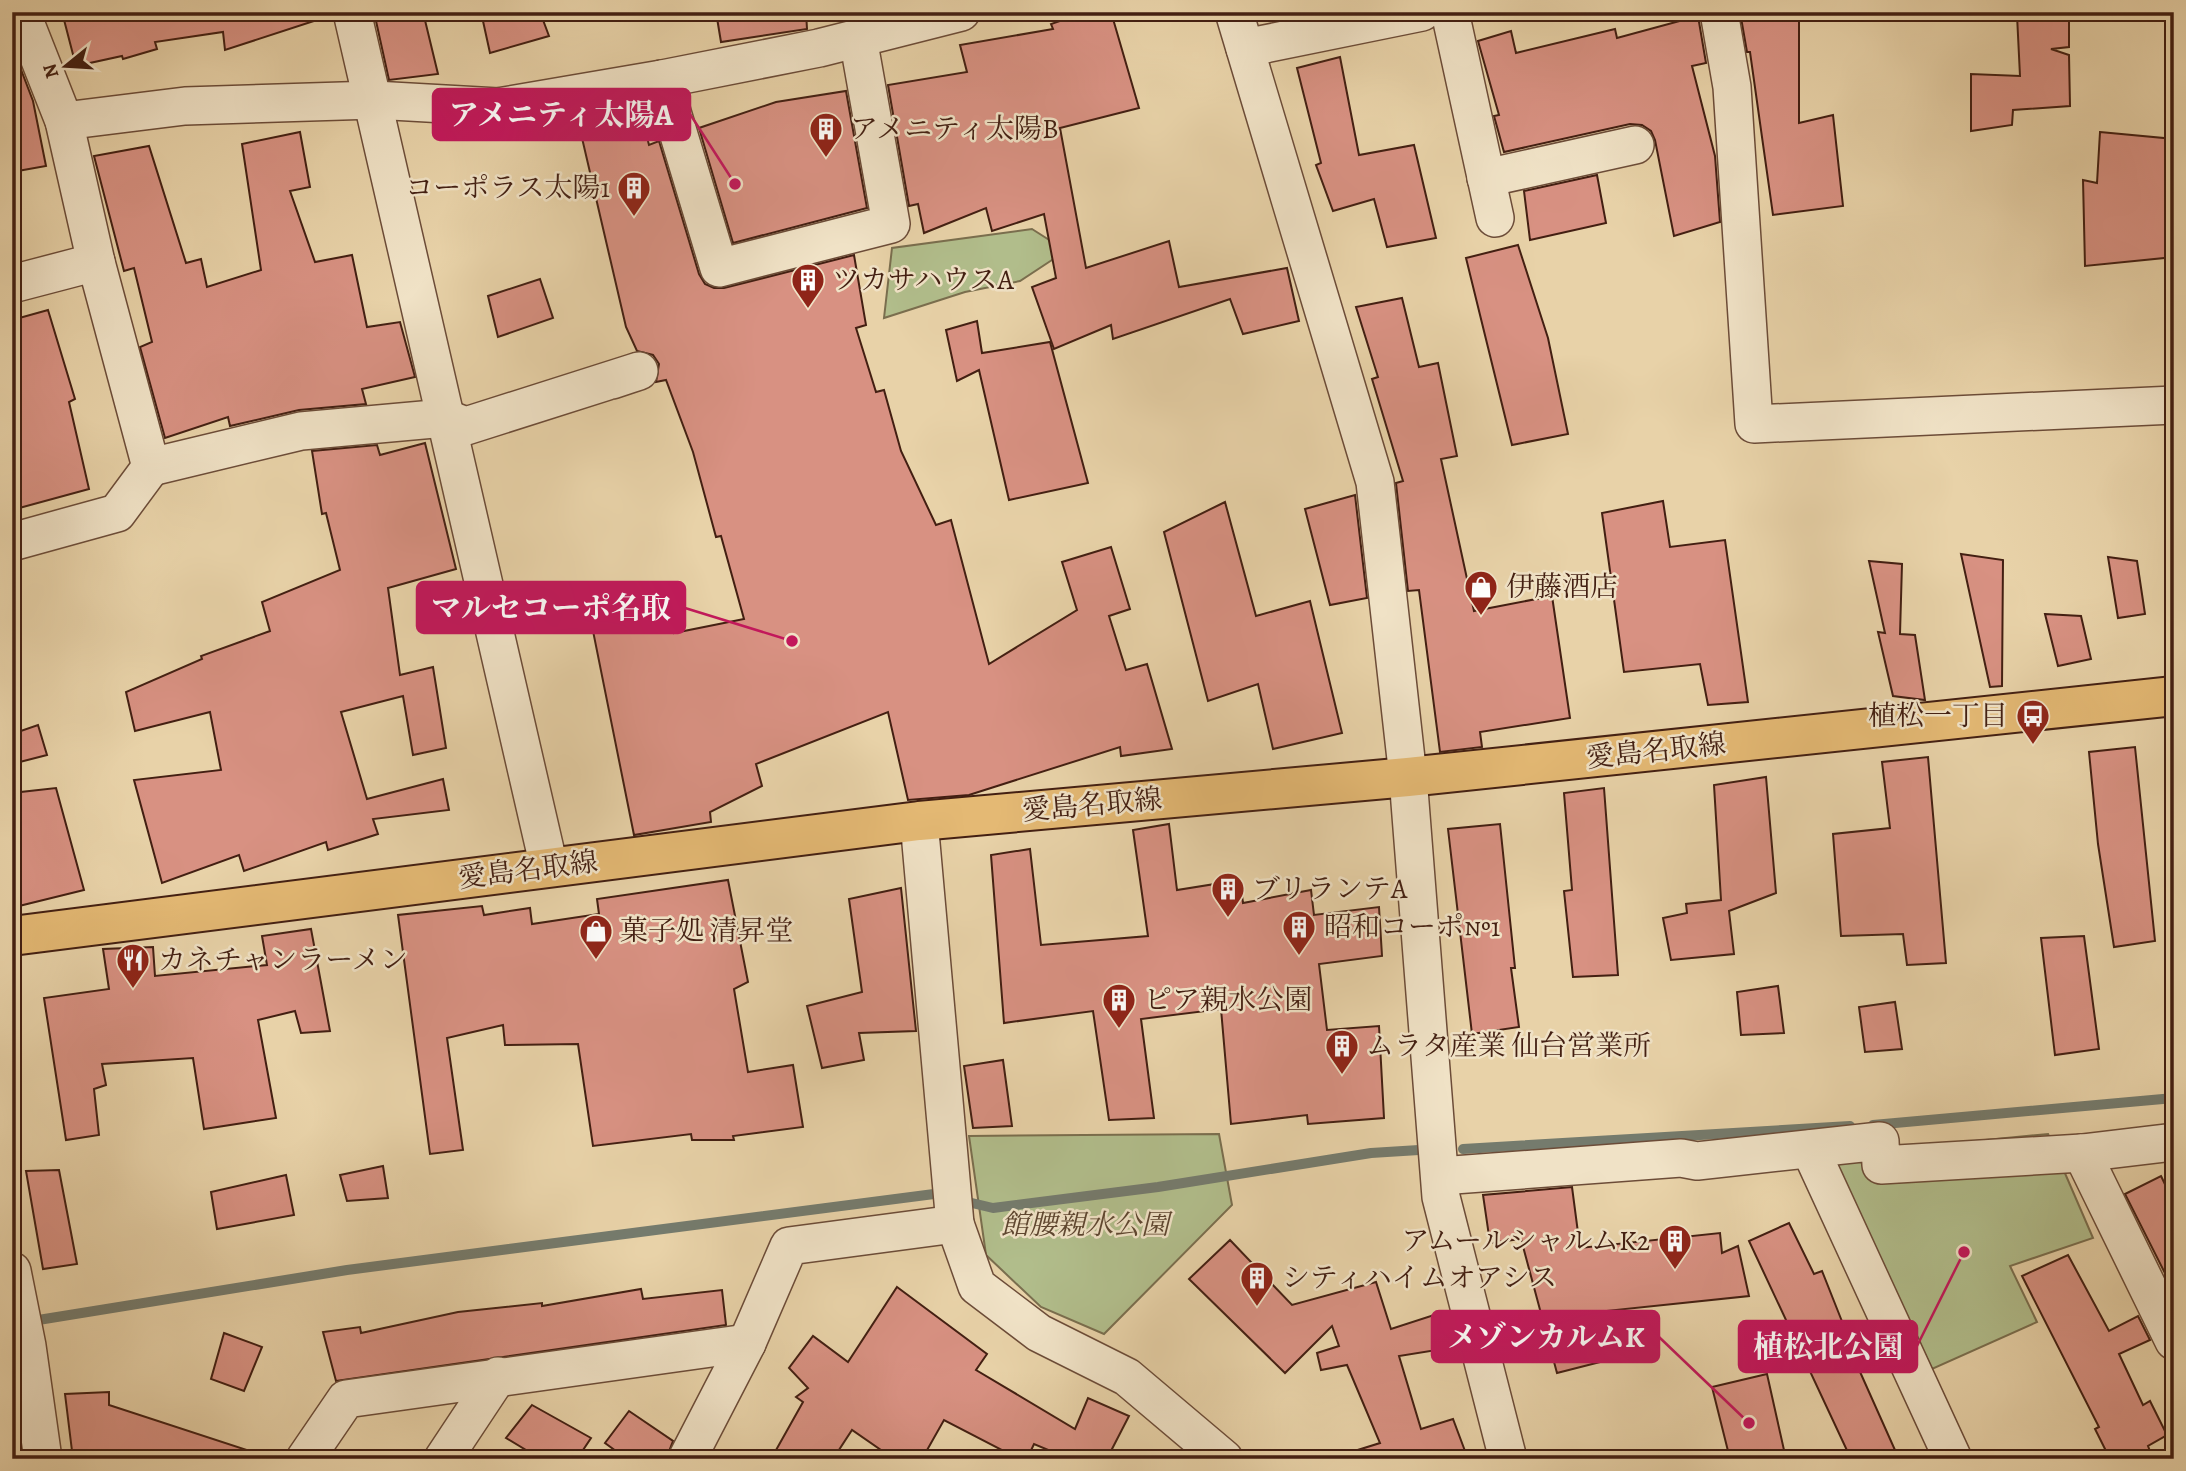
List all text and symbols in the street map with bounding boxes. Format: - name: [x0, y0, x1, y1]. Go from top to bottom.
- north arrow: [32, 32, 102, 102]
- text: N: [36, 60, 65, 82]
- callout: アメニティ太陽A: [433, 89, 690, 140]
- text: アメニティ太陽A: [449, 95, 674, 135]
- building icon: アメニティ太陽B: [807, 110, 845, 159]
- place label: アメニティ太陽B: [850, 110, 1059, 148]
- place label: コーポラス太陽1: [405, 169, 610, 207]
- building icon: コーポラス太陽1: [615, 169, 653, 218]
- building icon: ツカサハウスA: [789, 261, 827, 310]
- place label: ツカサハウスA: [832, 261, 1014, 299]
- shop icon: 伊藤酒店: [1462, 568, 1500, 617]
- place label: 伊藤酒店: [1506, 568, 1618, 606]
- callout: マルセコーポ名取: [417, 582, 685, 633]
- text: マルセコーポ名取: [431, 588, 671, 628]
- place label: 植松一丁目: [1868, 697, 2008, 735]
- bus stop icon: 植松一丁目: [2014, 697, 2052, 746]
- street label: 愛島名取線: [1584, 725, 1728, 777]
- street label: 愛島名取線: [1021, 780, 1163, 830]
- street label: 愛島名取線: [456, 843, 600, 897]
- building icon: ブリランテA: [1209, 870, 1247, 919]
- place label: ブリランテA: [1252, 870, 1408, 908]
- building icon: 昭和コーポ№1: [1280, 908, 1318, 957]
- place label: 昭和コーポ№1: [1324, 908, 1500, 946]
- shop icon: 菓子処 清昇堂: [577, 912, 615, 961]
- place label: 菓子処 清昇堂: [620, 912, 794, 950]
- restaurant icon: カネチャンラーメン: [114, 941, 152, 990]
- place label: カネチャンラーメン: [158, 941, 408, 979]
- building icon: ピア親水公園: [1100, 981, 1138, 1030]
- place label: ピア親水公園: [1144, 981, 1312, 1019]
- building icon: ムラタ産業 仙台営業所: [1323, 1027, 1361, 1076]
- place label: ムラタ産業 仙台営業所: [1366, 1027, 1651, 1065]
- park label: 館腰親水公園: [1001, 1206, 1173, 1244]
- place label: アムールシャルムK2: [1401, 1222, 1650, 1260]
- building icon: アムールシャルムK2: [1656, 1222, 1694, 1271]
- building icon: シティハイムオアシス: [1238, 1259, 1276, 1308]
- place label: シティハイムオアシス: [1282, 1259, 1557, 1297]
- callout: メゾンカルムK: [1432, 1311, 1659, 1362]
- text: メゾンカルムK: [1447, 1317, 1645, 1357]
- callout: 植松北公園: [1739, 1321, 1917, 1372]
- text: 植松北公園: [1753, 1327, 1903, 1367]

